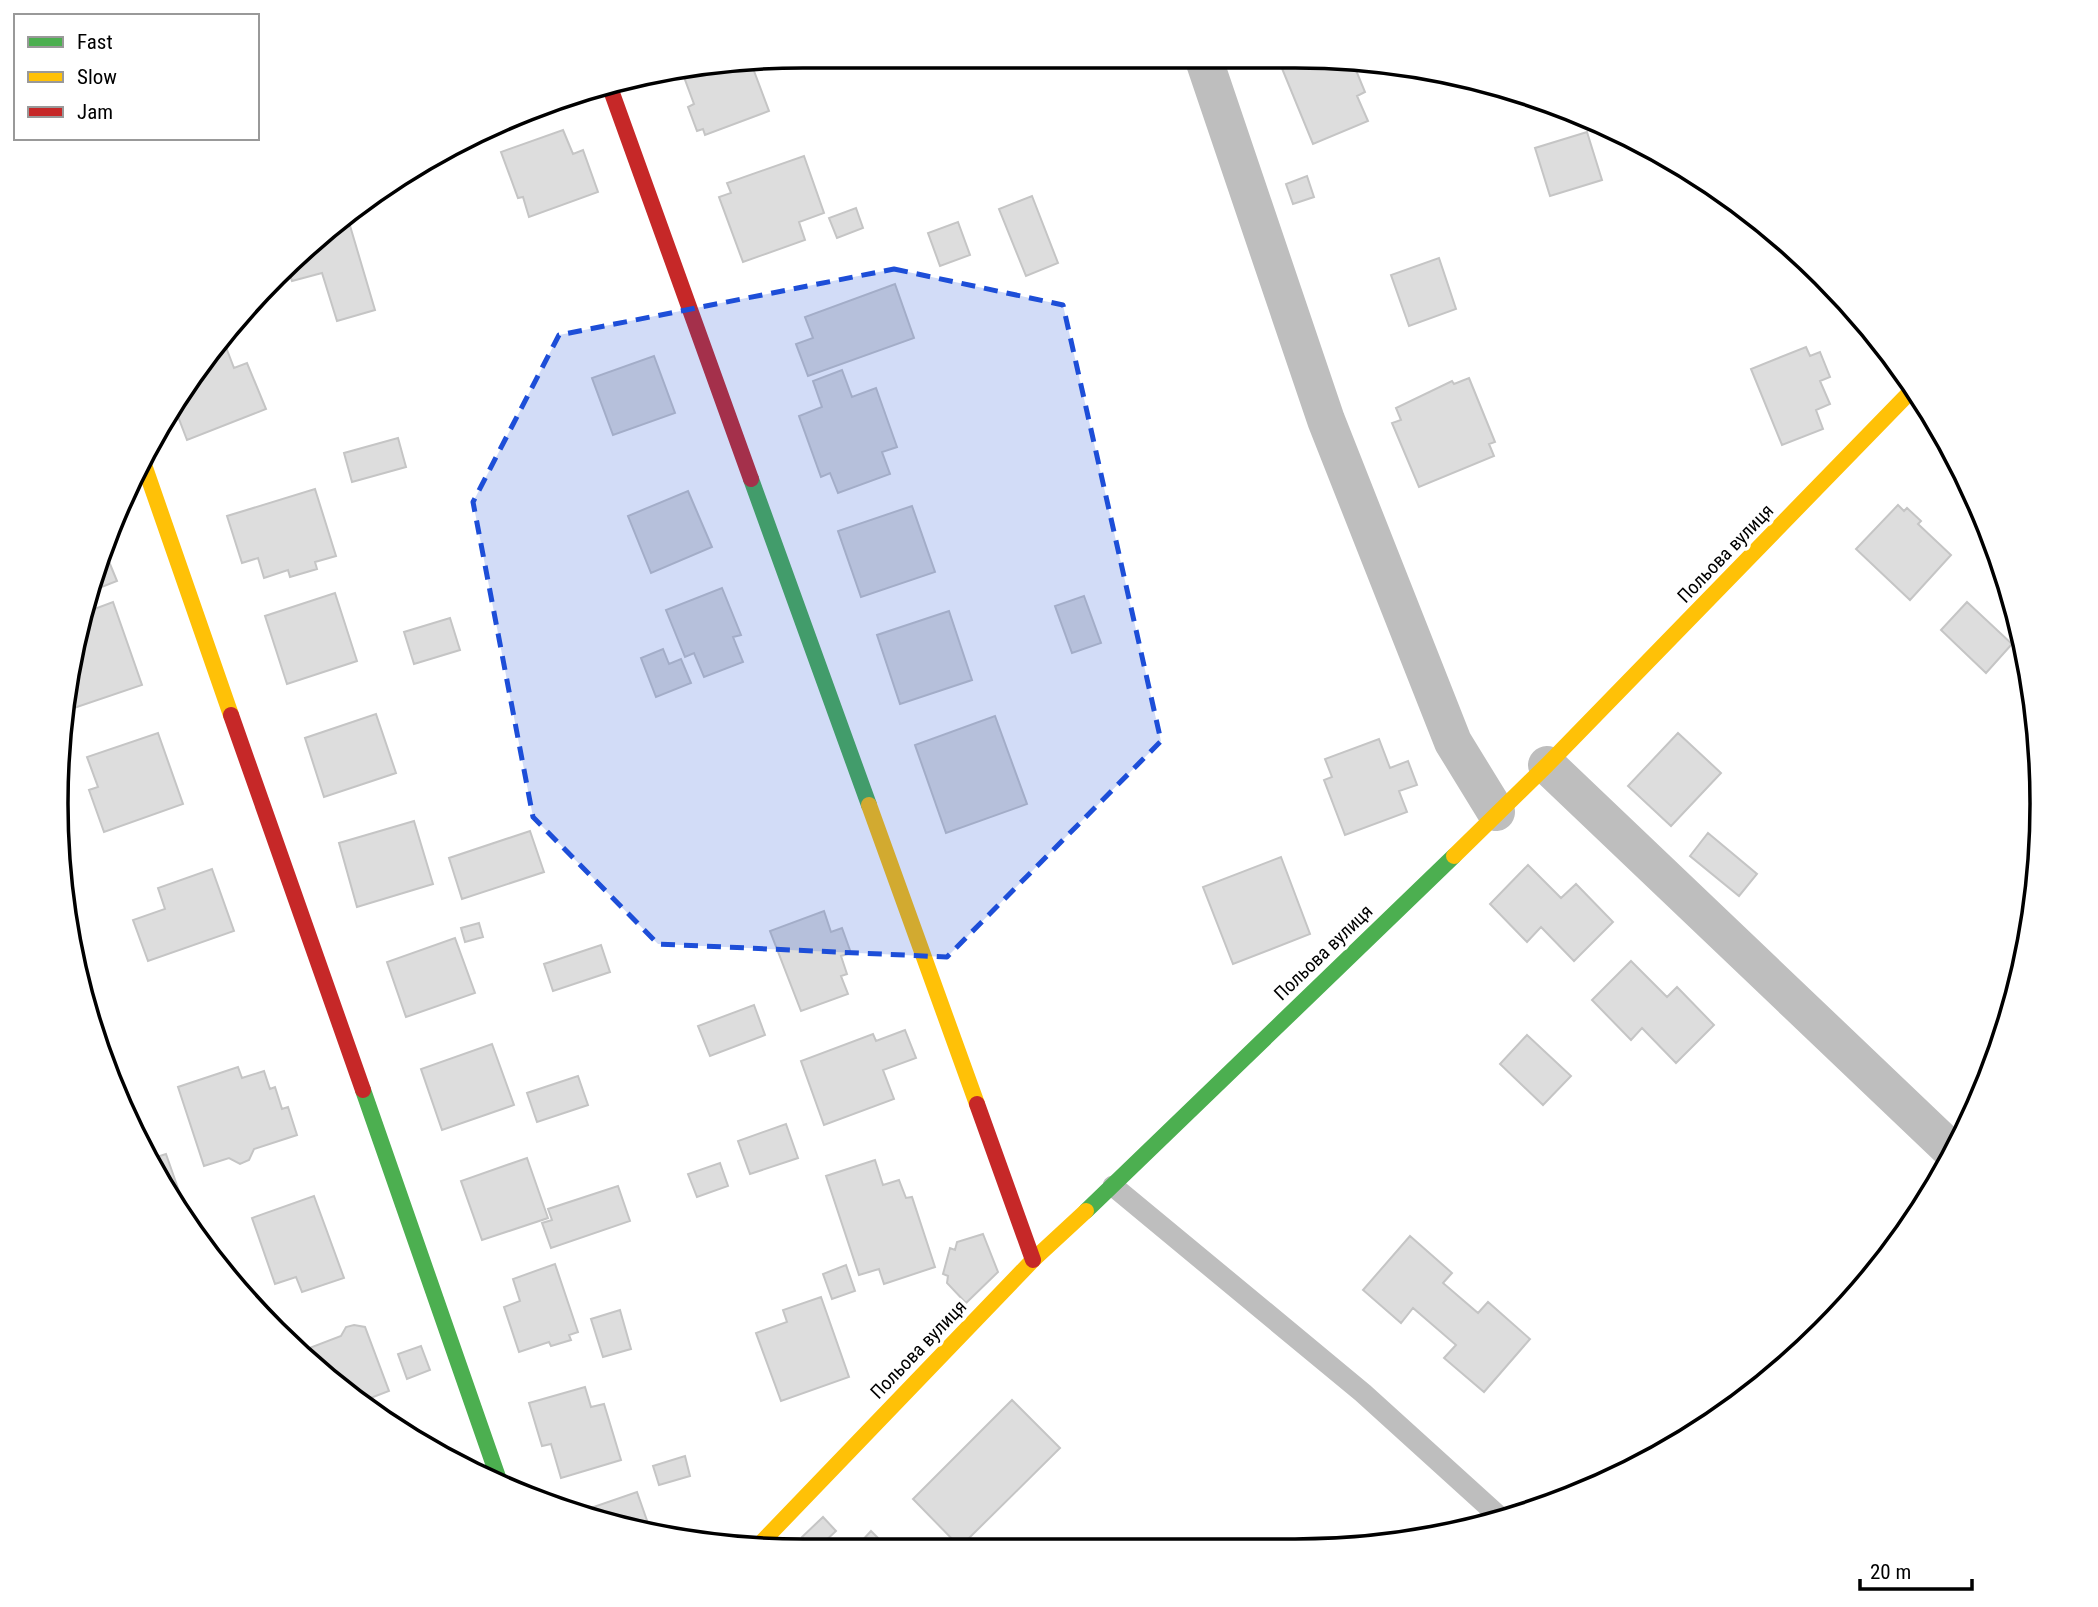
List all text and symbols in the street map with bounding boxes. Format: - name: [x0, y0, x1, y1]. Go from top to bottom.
- legend: [14, 14, 259, 140]
- text: Fast: [77, 30, 113, 54]
- text: Slow: [77, 65, 117, 89]
- text: Jam: [77, 100, 113, 124]
- street label: Польова вулиця: [1673, 499, 1778, 607]
- street label: Польова вулиця: [1269, 900, 1377, 1005]
- street label: Польова вулиця: [866, 1295, 971, 1403]
- scale bar: [1860, 1548, 1972, 1592]
- text: 20 m: [1870, 1560, 1911, 1584]

